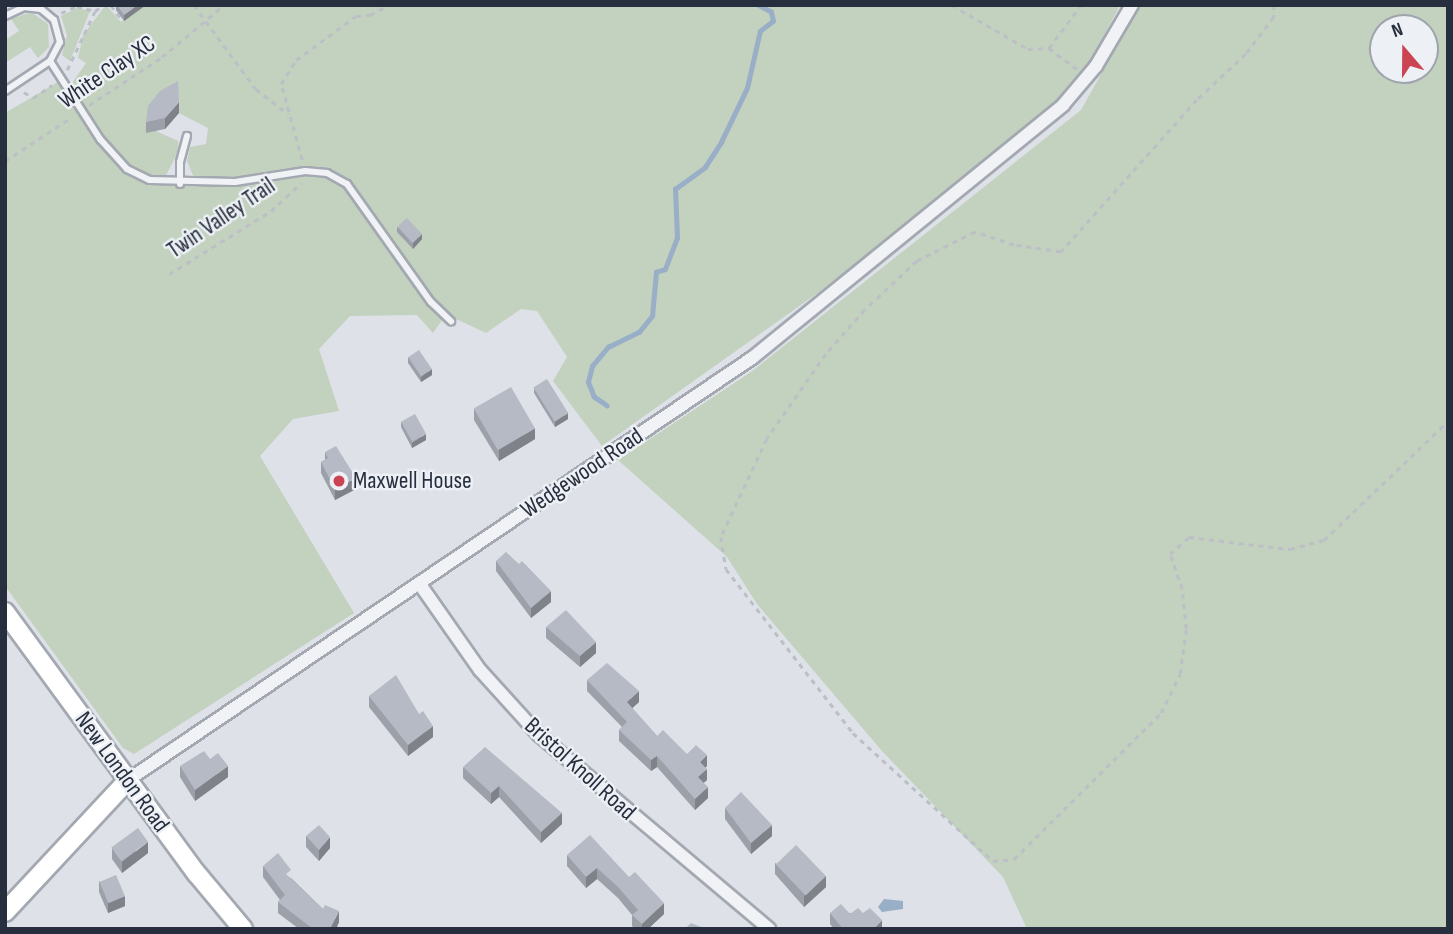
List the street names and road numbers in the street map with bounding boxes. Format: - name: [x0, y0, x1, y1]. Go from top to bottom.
- street label: White Clay XC: [53, 29, 161, 115]
- street label: Twin Valley Trail: [162, 171, 280, 265]
- street label: Wedgewood Road: [515, 422, 649, 524]
- street label: New London Road: [69, 706, 175, 838]
- street label: Bristol Knoll Road: [518, 712, 642, 826]

